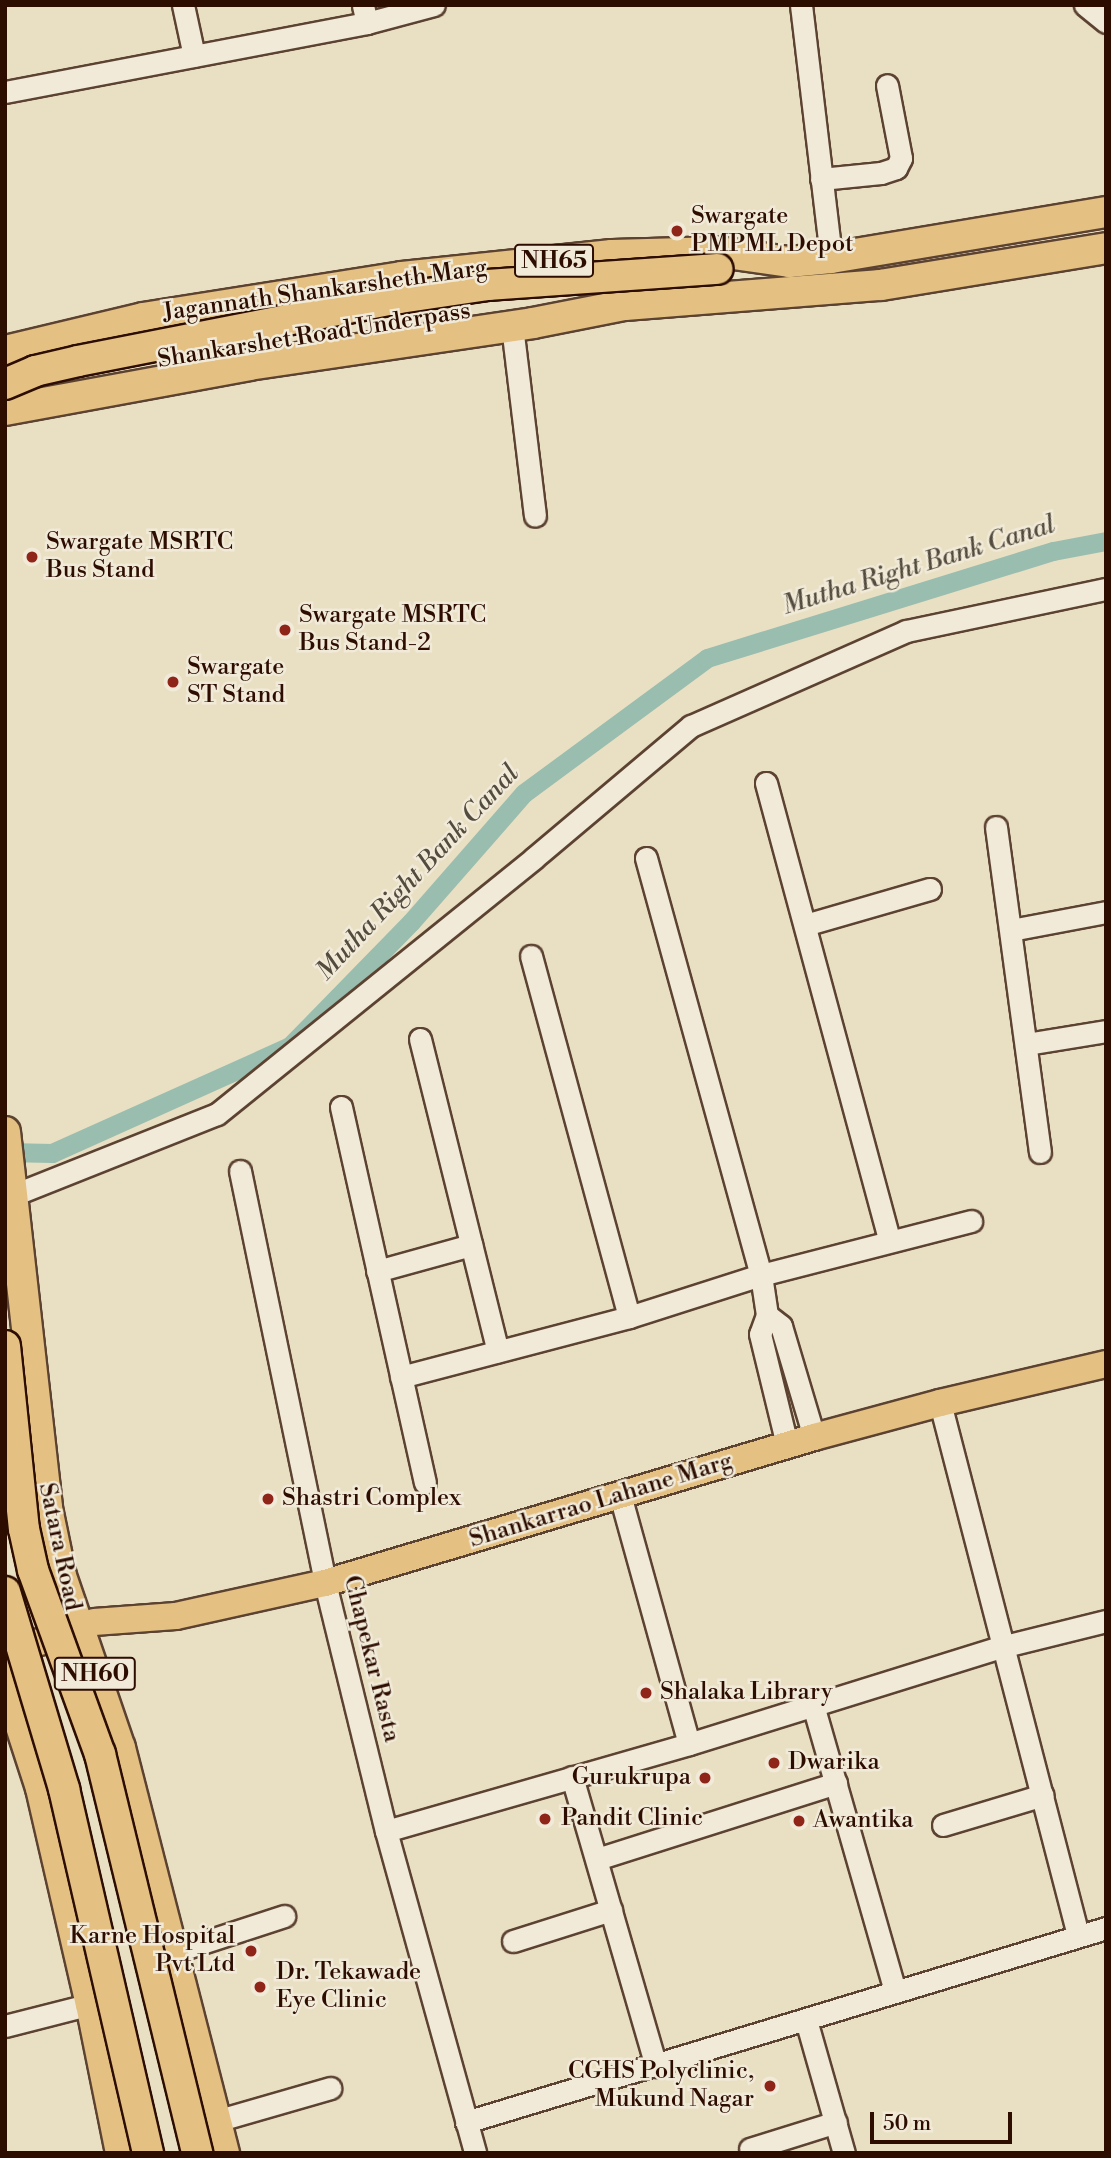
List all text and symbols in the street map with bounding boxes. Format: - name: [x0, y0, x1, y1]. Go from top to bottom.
- place label: Swargate PMPML Depot: [691, 203, 854, 259]
- marker: Swargate PMPML Depot: [669, 223, 685, 239]
- road number: NH65: [514, 242, 594, 280]
- street label: Jagannath Shankarsheth Marg: [161, 254, 489, 328]
- street label: Shankarshet Road Underpass: [155, 297, 473, 375]
- water label: Mutha Right Bank Canal: [779, 510, 1059, 622]
- place label: Swargate MSRTC Bus Stand: [46, 529, 233, 585]
- marker: Swargate MSRTC Bus Stand: [24, 549, 40, 565]
- place label: Swargate MSRTC Bus Stand-2: [299, 602, 486, 658]
- marker: Swargate MSRTC Bus Stand-2: [277, 622, 293, 638]
- place label: Swargate ST Stand: [187, 654, 285, 710]
- marker: Swargate ST Stand: [165, 674, 181, 690]
- water label: Mutha Right Bank Canal: [310, 759, 526, 987]
- street label: Shankarrao Lahane Marg: [466, 1447, 736, 1555]
- street label: Satara Road: [31, 1480, 87, 1614]
- place label: Shastri Complex: [282, 1485, 461, 1513]
- marker: Shastri Complex: [260, 1491, 276, 1507]
- street label: Chapekar Rasta: [336, 1573, 406, 1745]
- road number: NH60: [53, 1654, 137, 1694]
- place label: Shalaka Library: [660, 1679, 833, 1707]
- marker: Shalaka Library: [638, 1685, 654, 1701]
- place label: Dwarika: [788, 1749, 880, 1777]
- marker: Dwarika: [766, 1755, 782, 1771]
- place label: Gurukrupa: [572, 1764, 691, 1792]
- marker: Gurukrupa: [697, 1770, 713, 1786]
- place label: Pandit Clinic: [561, 1805, 703, 1833]
- place label: Awantika: [813, 1807, 913, 1835]
- marker: Pandit Clinic: [535, 1809, 555, 1829]
- marker: Awantika: [791, 1813, 807, 1829]
- place label: Karne Hospital Pvt Ltd: [69, 1923, 235, 1979]
- marker: Karne Hospital Pvt Ltd: [241, 1941, 261, 1961]
- place label: Dr. Tekawade Eye Clinic: [276, 1959, 421, 2015]
- marker: Dr. Tekawade Eye Clinic: [250, 1977, 270, 1997]
- place label: CGHS Polyclinic, Mukund Nagar: [568, 2058, 754, 2114]
- marker: CGHS Polyclinic, Mukund Nagar: [760, 2076, 780, 2096]
- scale bar: [873, 2098, 1015, 2142]
- text: 50 m: [883, 2111, 931, 2137]

